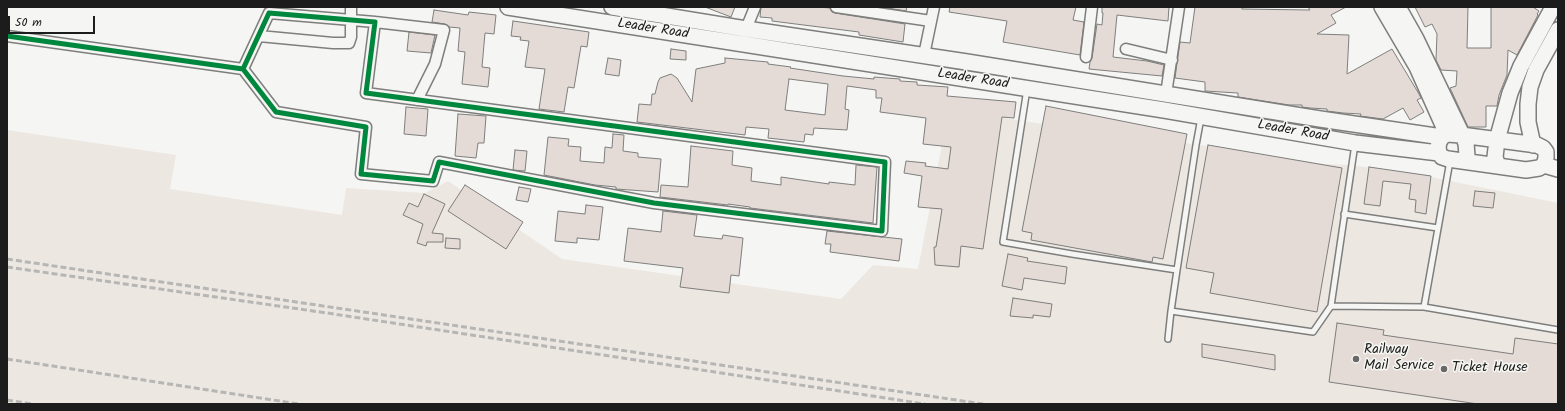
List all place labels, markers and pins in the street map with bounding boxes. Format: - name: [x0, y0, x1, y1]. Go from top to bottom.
- place label: Railway Mail Service: [1364, 343, 1434, 376]
- marker: Railway Mail Service: [1351, 354, 1361, 364]
- place label: Ticket House: [1452, 361, 1528, 377]
- marker: Ticket House: [1439, 364, 1449, 374]

